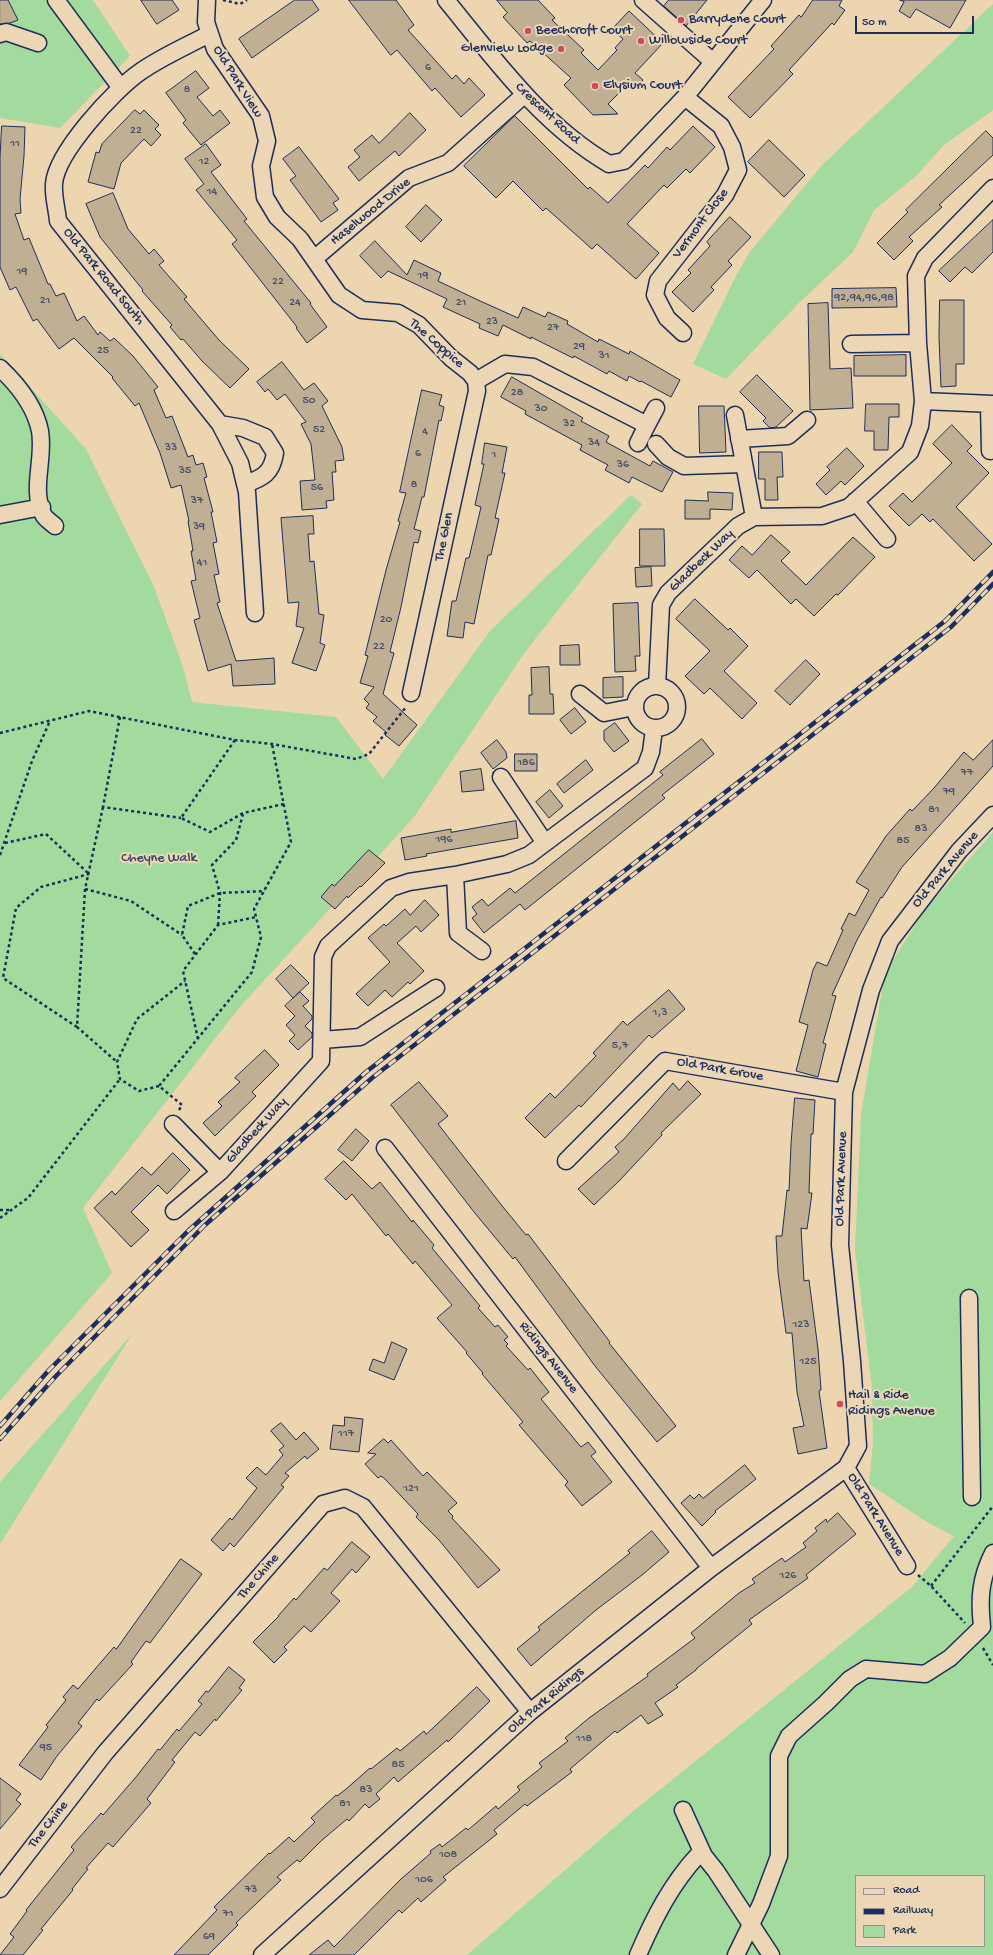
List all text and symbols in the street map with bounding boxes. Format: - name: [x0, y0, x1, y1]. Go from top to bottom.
- scale bar: [857, 8, 976, 34]
- place label: Barrydene Court: [689, 12, 785, 28]
- marker: Barrydene Court: [676, 15, 686, 25]
- text: 50 m: [862, 16, 887, 30]
- place label: Beechcroft Court: [536, 23, 632, 39]
- marker: Beechcroft Court: [523, 26, 533, 36]
- place label: Willowside Court: [649, 33, 747, 49]
- marker: Willowside Court: [636, 36, 646, 46]
- place label: Glenview Lodge: [461, 41, 553, 57]
- street label: Old Park View: [208, 43, 266, 121]
- marker: Glenview Lodge: [556, 44, 566, 54]
- house number: 6: [425, 61, 431, 75]
- place label: Elysium Court: [603, 78, 682, 94]
- street label: Crescent Road: [511, 79, 583, 149]
- marker: Elysium Court: [590, 81, 600, 91]
- house number: 8: [184, 83, 190, 97]
- house number: 22: [130, 124, 142, 138]
- house number: 11: [10, 137, 20, 151]
- house number: 12: [199, 155, 209, 169]
- street label: Haselwood Drive: [327, 174, 415, 250]
- house number: 14: [207, 185, 217, 199]
- street label: Vermont Close: [669, 186, 733, 262]
- street label: Old Park Road South: [59, 225, 147, 329]
- house number: 19: [17, 265, 27, 279]
- house number: 19: [418, 269, 428, 283]
- house number: 22: [272, 275, 284, 289]
- house number: 92,94,96,98: [834, 291, 894, 305]
- house number: 21: [40, 294, 50, 308]
- house number: 24: [289, 296, 301, 310]
- house number: 21: [456, 296, 466, 310]
- house number: 23: [486, 315, 498, 329]
- street label: The Coppice: [405, 316, 467, 372]
- house number: 27: [547, 321, 559, 335]
- house number: 29: [573, 340, 585, 354]
- house number: 25: [97, 344, 109, 358]
- house number: 31: [598, 349, 610, 363]
- house number: 28: [511, 386, 523, 400]
- house number: 50: [302, 394, 316, 408]
- house number: 30: [534, 402, 548, 416]
- house number: 32: [563, 417, 575, 431]
- house number: 52: [313, 423, 325, 437]
- house number: 4: [422, 425, 428, 439]
- house number: 34: [588, 436, 600, 450]
- house number: 33: [165, 441, 177, 455]
- house number: 6: [415, 447, 421, 461]
- house number: 1: [492, 448, 496, 462]
- house number: 36: [617, 458, 629, 472]
- house number: 35: [179, 464, 191, 478]
- house number: 8: [411, 478, 417, 492]
- house number: 56: [311, 481, 323, 495]
- house number: 37: [191, 494, 203, 508]
- street label: The Glen: [432, 511, 458, 563]
- house number: 39: [193, 520, 205, 534]
- street label: Gladbeck Way: [666, 526, 738, 596]
- house number: 41: [197, 556, 207, 570]
- house number: 20: [380, 613, 392, 627]
- house number: 22: [373, 640, 385, 654]
- house number: 186: [517, 756, 535, 770]
- house number: 77: [961, 766, 973, 780]
- house number: 79: [943, 785, 955, 799]
- house number: 81: [928, 803, 940, 817]
- house number: 83: [915, 822, 927, 836]
- street label: Old Park Avenue: [909, 828, 983, 912]
- house number: 196: [436, 833, 452, 847]
- house number: 85: [897, 834, 909, 848]
- park label: Cheyne Walk: [121, 851, 197, 867]
- house number: 1,3: [653, 1006, 667, 1020]
- house number: 5,7: [612, 1039, 628, 1053]
- street label: Old Park Grove: [675, 1054, 765, 1086]
- street label: Gladbeck Way: [223, 1094, 291, 1168]
- street label: Old Park Avenue: [832, 1131, 852, 1227]
- house number: 123: [793, 1318, 809, 1332]
- street label: Ridings Avenue: [515, 1319, 581, 1397]
- house number: 125: [799, 1355, 817, 1369]
- place label: Hail & Ride Ridings Avenue: [848, 1388, 935, 1420]
- marker: Hail & Ride Ridings Avenue: [835, 1399, 845, 1409]
- house number: 117: [338, 1427, 354, 1441]
- street label: Old Park Avenue: [843, 1470, 907, 1560]
- house number: 121: [403, 1482, 419, 1496]
- street label: The Chine: [234, 1551, 284, 1603]
- house number: 126: [780, 1569, 796, 1583]
- street label: Old Park Ridings: [504, 1664, 588, 1738]
- house number: 118: [576, 1732, 592, 1746]
- house number: 95: [40, 1741, 52, 1755]
- house number: 85: [392, 1758, 404, 1772]
- house number: 83: [360, 1783, 372, 1797]
- house number: 81: [339, 1797, 351, 1811]
- street label: The Chine: [25, 1798, 73, 1852]
- house number: 108: [439, 1848, 457, 1862]
- house number: 106: [415, 1873, 433, 1887]
- legend: [855, 1875, 985, 1947]
- house number: 73: [245, 1883, 257, 1897]
- text: Road: [893, 1884, 919, 1898]
- text: Railway: [893, 1904, 933, 1918]
- house number: 71: [222, 1907, 234, 1921]
- text: Park: [893, 1924, 916, 1938]
- house number: 69: [203, 1930, 215, 1944]

